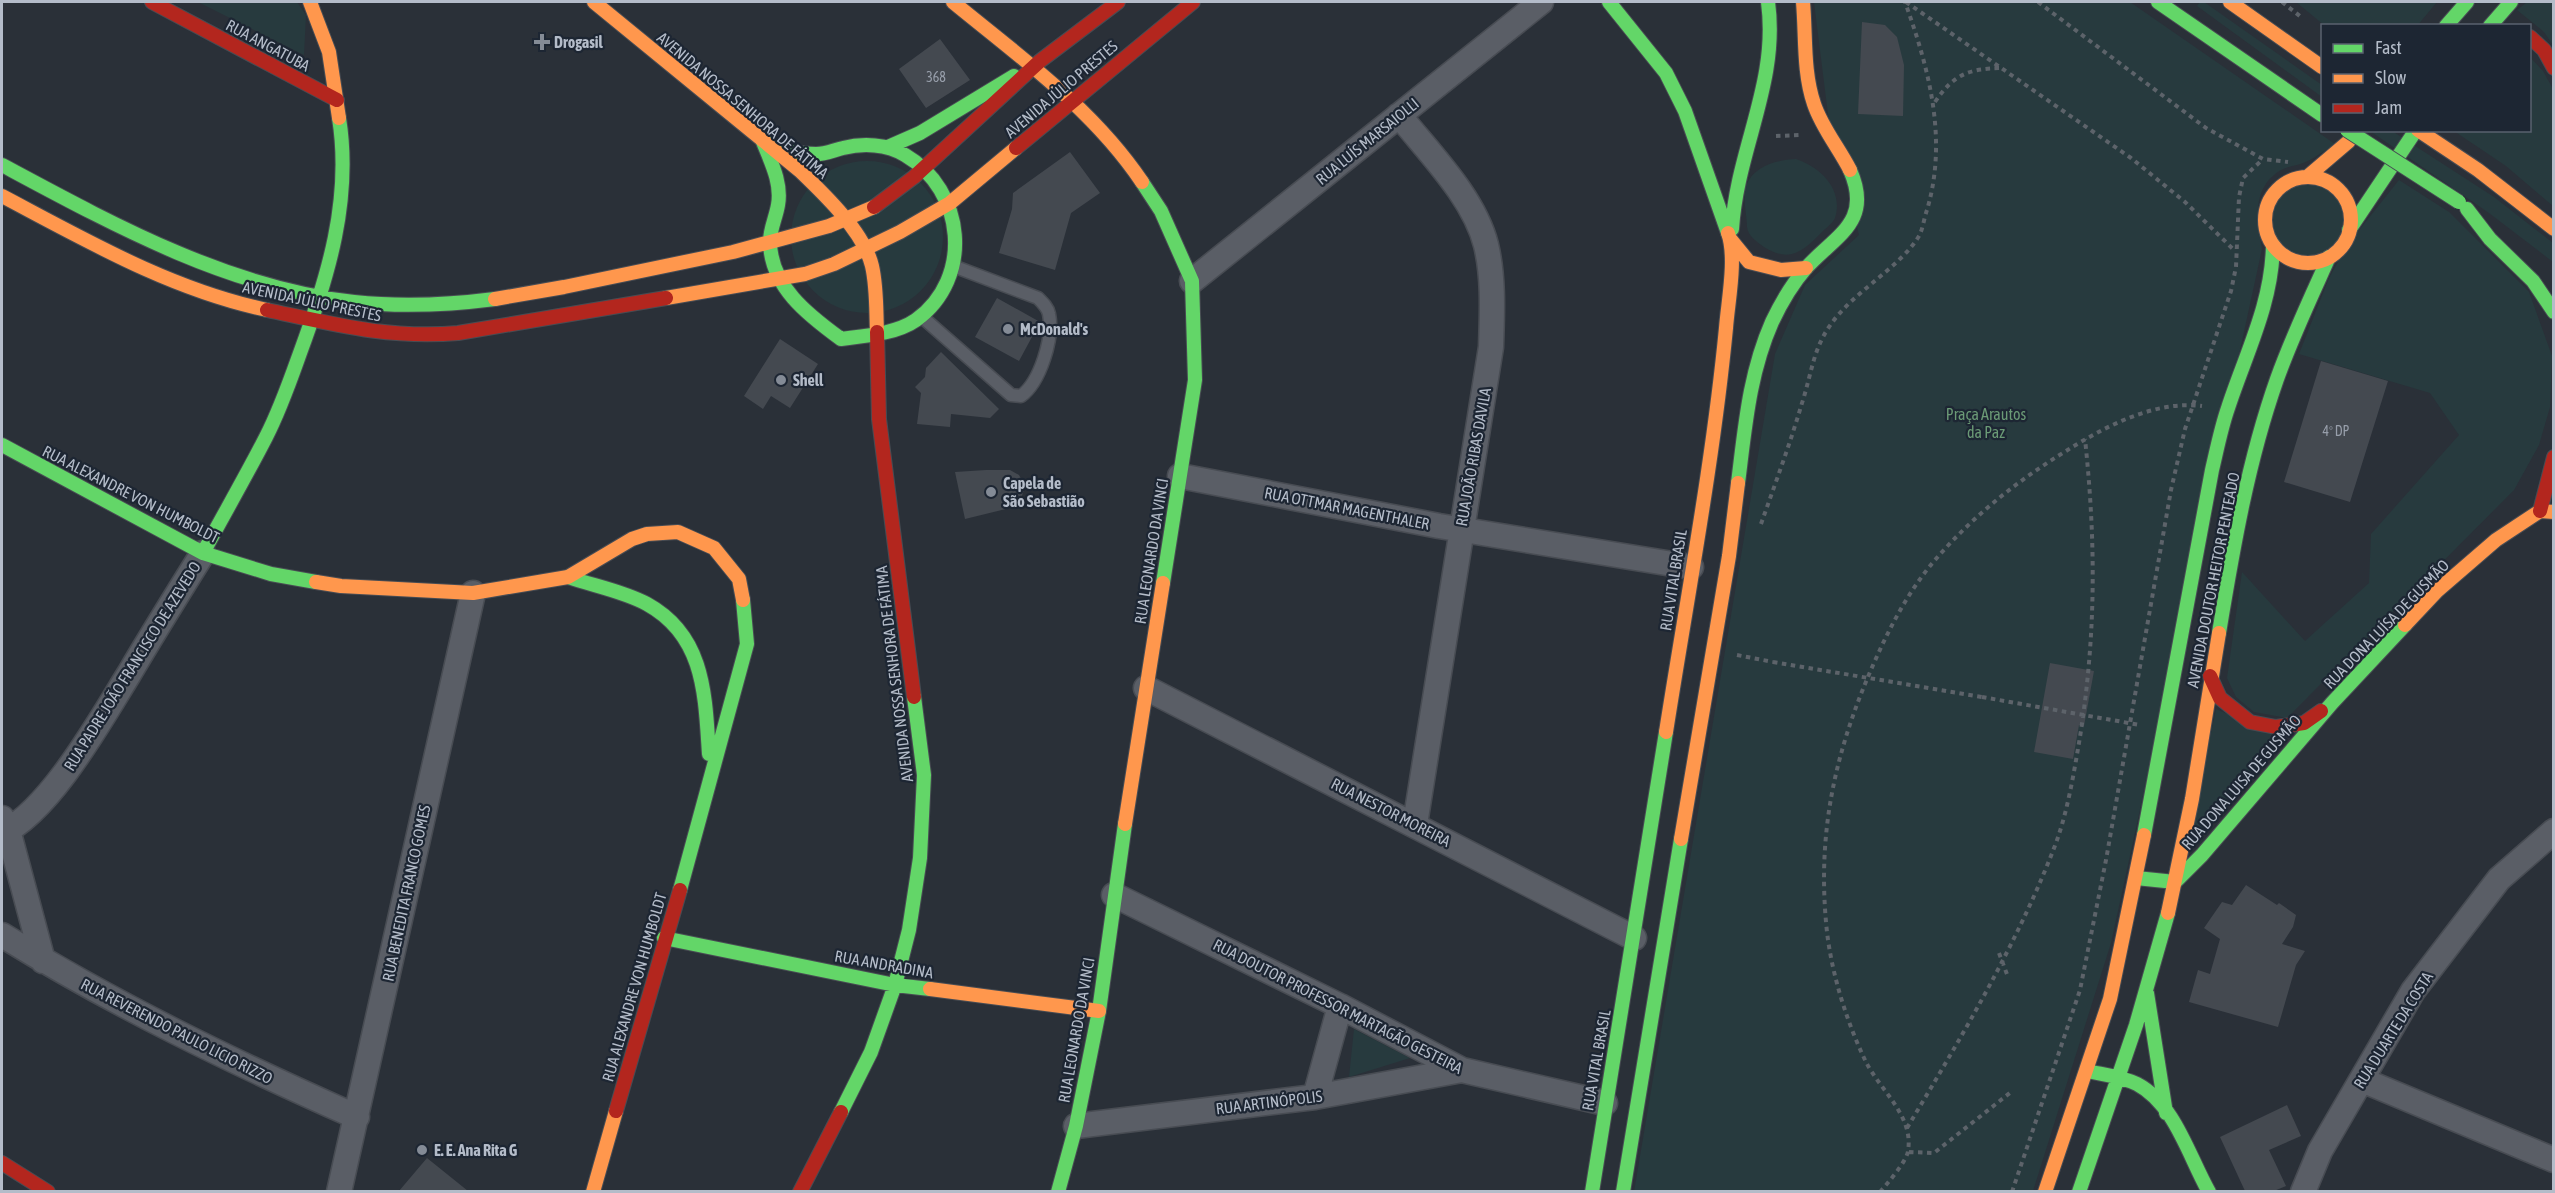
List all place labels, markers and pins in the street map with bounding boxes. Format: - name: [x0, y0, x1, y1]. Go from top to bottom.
- place label: Drogasil: [554, 33, 604, 51]
- marker: Drogasil: [535, 35, 549, 49]
- place label: McDonald's: [1020, 320, 1089, 338]
- marker: McDonald's: [1001, 322, 1015, 336]
- place label: Shell: [793, 371, 824, 389]
- marker: Shell: [774, 373, 788, 387]
- place label: Capela de São Sebastião: [1003, 474, 1085, 510]
- marker: Capela de São Sebastião: [984, 485, 998, 499]
- place label: E. E. Ana Rita G: [434, 1141, 518, 1159]
- marker: E. E. Ana Rita G: [415, 1143, 429, 1157]

